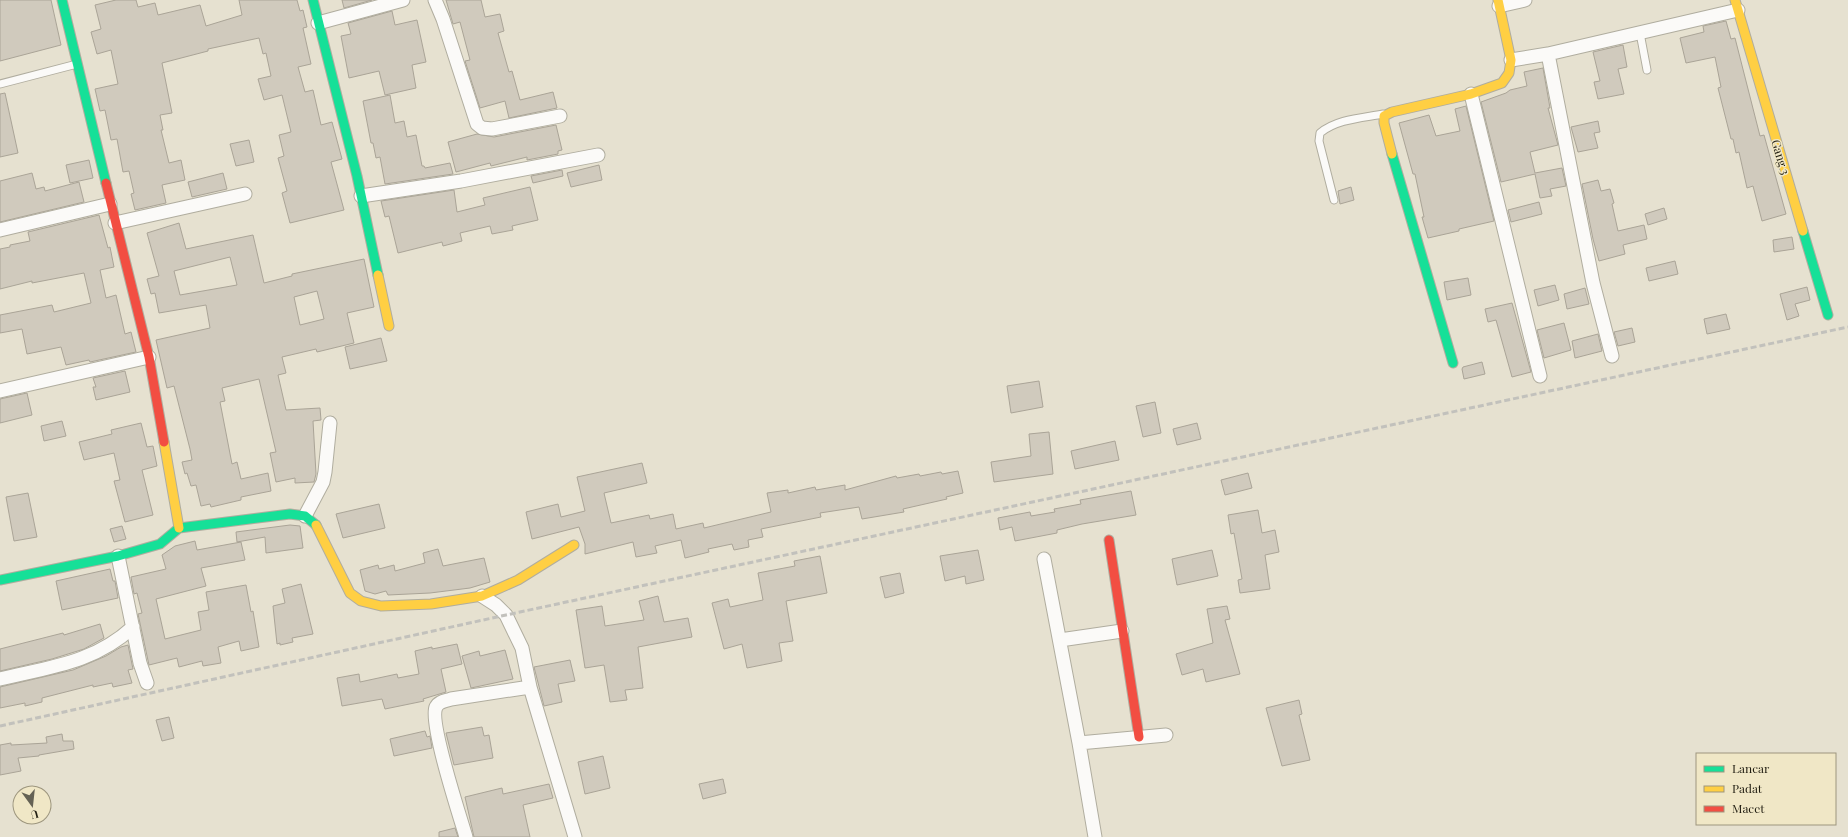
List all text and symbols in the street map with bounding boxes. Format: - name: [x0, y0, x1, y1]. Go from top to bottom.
- street label: Gang 3: [1768, 137, 1794, 177]
- legend: [1696, 753, 1836, 825]
- text: Lancar: [1732, 760, 1770, 776]
- text: Padat: [1732, 780, 1763, 796]
- north arrow: [12, 785, 52, 825]
- text: Macet: [1732, 800, 1765, 816]
- text: U: [29, 807, 40, 823]

